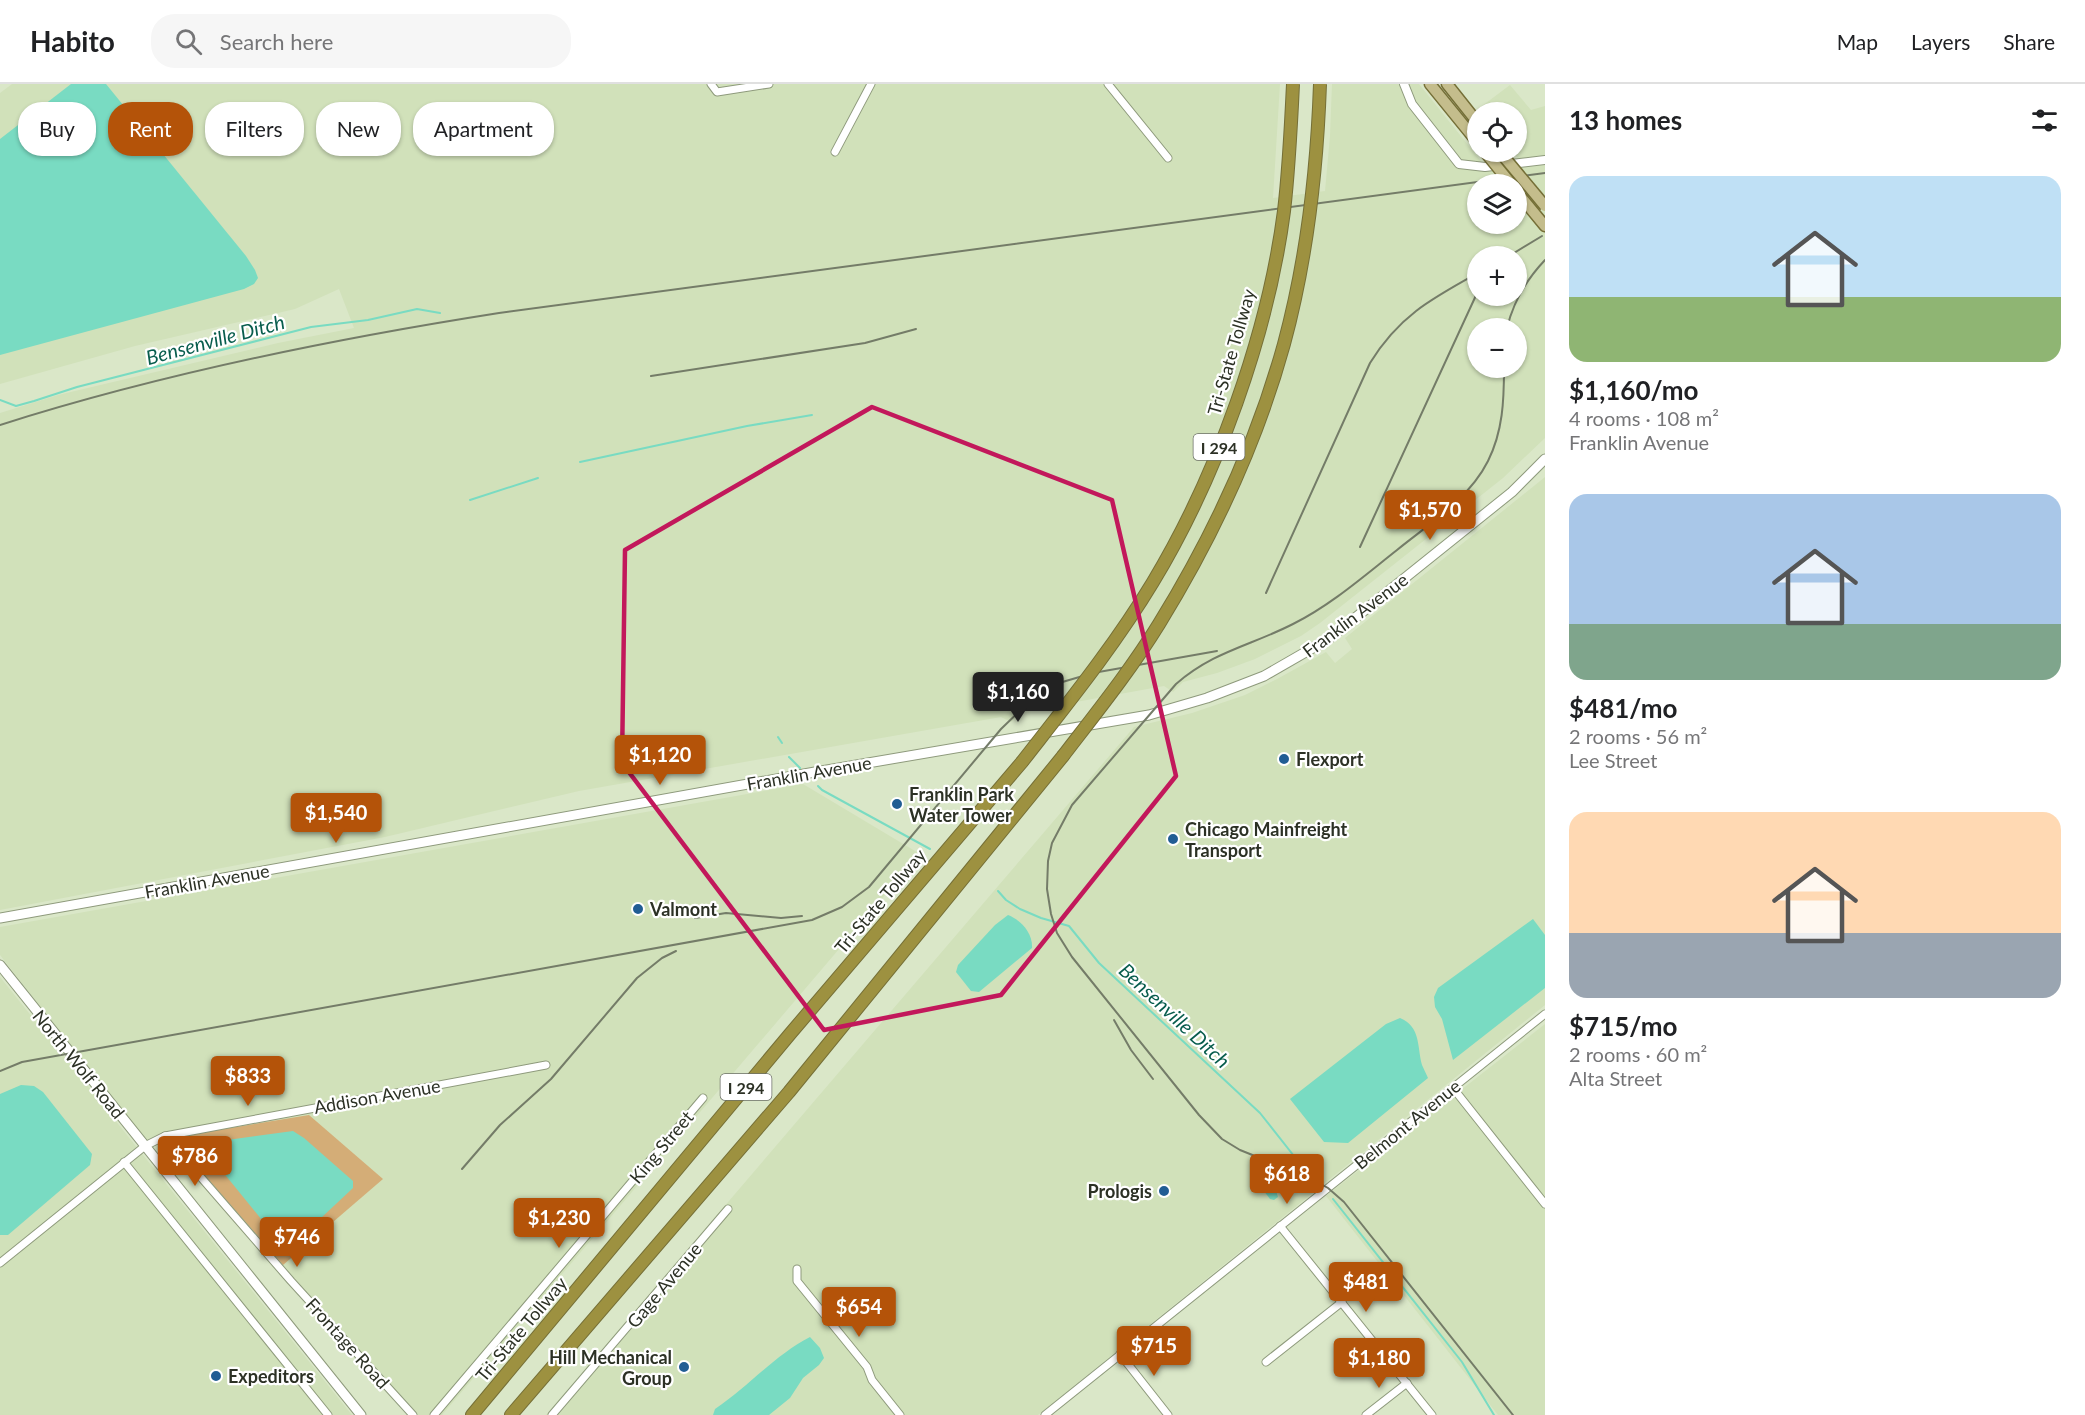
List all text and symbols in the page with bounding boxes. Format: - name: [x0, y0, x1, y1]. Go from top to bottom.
- search box: [151, 14, 571, 68]
- text: Habito: [30, 24, 115, 58]
- icon: search: [172, 25, 205, 58]
- text: Search here: [220, 28, 333, 55]
- text: Map: [1837, 29, 1878, 54]
- text: Layers: [1911, 29, 1970, 54]
- text: Share: [2003, 29, 2055, 54]
- chip: Buy: [18, 102, 96, 156]
- chip: Rent: [108, 102, 193, 156]
- chip: Filters: [205, 102, 304, 156]
- chip: New: [316, 102, 401, 156]
- chip: Apartment: [413, 102, 554, 156]
- map controls: [1467, 102, 1527, 378]
- button: locate: [1467, 102, 1527, 162]
- text: 13 homes: [1569, 104, 1682, 136]
- icon: filters: [2028, 104, 2061, 137]
- button: layers: [1467, 174, 1527, 234]
- icon: home: [1761, 215, 1869, 323]
- button: +: [1467, 246, 1527, 306]
- street label: Tri-State Tollway: [1203, 286, 1260, 418]
- water label: Bensenville Ditch: [143, 309, 287, 369]
- button: −: [1467, 318, 1527, 378]
- text: $1,160/mo: [1569, 374, 1699, 406]
- text: 4 rooms · 108 m²: [1569, 406, 1719, 430]
- text: Franklin Avenue: [1569, 430, 1709, 454]
- road number: I 294: [1194, 434, 1244, 460]
- pin: $1,570: [1381, 490, 1479, 541]
- text: $1,570: [1399, 497, 1461, 521]
- icon: home: [1761, 533, 1869, 641]
- street label: Franklin Avenue: [1298, 568, 1412, 662]
- pin: $1,160: [969, 672, 1067, 723]
- text: $1,160: [987, 679, 1049, 703]
- text: $481/mo: [1569, 692, 1677, 724]
- text: 2 rooms · 56 m²: [1569, 724, 1707, 748]
- pin: $1,120: [611, 735, 709, 786]
- text: $1,120: [629, 742, 691, 766]
- place label: Flexport: [1296, 748, 1364, 770]
- text: Lee Street: [1569, 748, 1657, 772]
- street label: Franklin Avenue: [745, 751, 873, 795]
- marker: Flexport: [1277, 752, 1291, 766]
- place label: Franklin Park Water Tower: [909, 783, 1014, 826]
- pin: $1,540: [287, 793, 385, 844]
- marker: Franklin Park Water Tower: [890, 797, 904, 811]
- text: $1,540: [305, 800, 367, 824]
- place label: Chicago Mainfreight Transport: [1185, 818, 1348, 861]
- marker: Chicago Mainfreight Transport: [1166, 832, 1180, 846]
- street label: Tri-State Tollway: [830, 844, 931, 958]
- icon: home: [1761, 851, 1869, 959]
- street label: Franklin Avenue: [143, 859, 271, 903]
- place label: Valmont: [649, 898, 717, 920]
- marker: Valmont: [631, 902, 645, 916]
- water label: Bensenville Ditch: [1115, 958, 1235, 1072]
- street label: North Wolf Road: [28, 1005, 130, 1123]
- text: $715/mo: [1569, 1010, 1677, 1042]
- text: 2 rooms · 60 m²: [1569, 1042, 1707, 1066]
- pin: $833: [212, 1056, 284, 1107]
- text: $833: [225, 1063, 271, 1087]
- text: Alta Street: [1569, 1066, 1662, 1090]
- street label: Addison Avenue: [312, 1074, 442, 1118]
- road number: I 294: [720, 1074, 771, 1100]
- street label: Belmont Avenue: [1349, 1074, 1465, 1174]
- street label: King Street: [624, 1106, 698, 1188]
- pin: $786: [159, 1136, 231, 1187]
- text: $786: [172, 1143, 218, 1167]
- pin: $618: [1251, 1154, 1323, 1205]
- text: $618: [1264, 1161, 1310, 1185]
- place label: Prologis: [1087, 1180, 1152, 1202]
- marker: Prologis: [1157, 1184, 1171, 1198]
- pin: $1,230: [510, 1198, 608, 1249]
- text: $1,230: [528, 1205, 590, 1229]
- pin: $746: [261, 1217, 333, 1268]
- text: $746: [274, 1224, 320, 1248]
- street label: Gage Avenue: [622, 1238, 706, 1332]
- pin: $481: [1330, 1262, 1402, 1313]
- text: $481: [1343, 1269, 1389, 1293]
- street label: Tri-State Tollway: [471, 1272, 572, 1386]
- pin: $654: [823, 1287, 895, 1338]
- street label: Frontage Road: [302, 1293, 394, 1393]
- text: $654: [836, 1294, 882, 1318]
- pin: $715: [1118, 1326, 1190, 1377]
- text: $715: [1131, 1333, 1177, 1357]
- pin: $1,180: [1330, 1338, 1428, 1389]
- text: $1,180: [1348, 1345, 1410, 1369]
- place label: Hill Mechanical Group: [549, 1346, 672, 1389]
- marker: Hill Mechanical Group: [677, 1360, 691, 1374]
- place label: Expeditors: [228, 1365, 314, 1387]
- marker: Expeditors: [209, 1369, 223, 1383]

